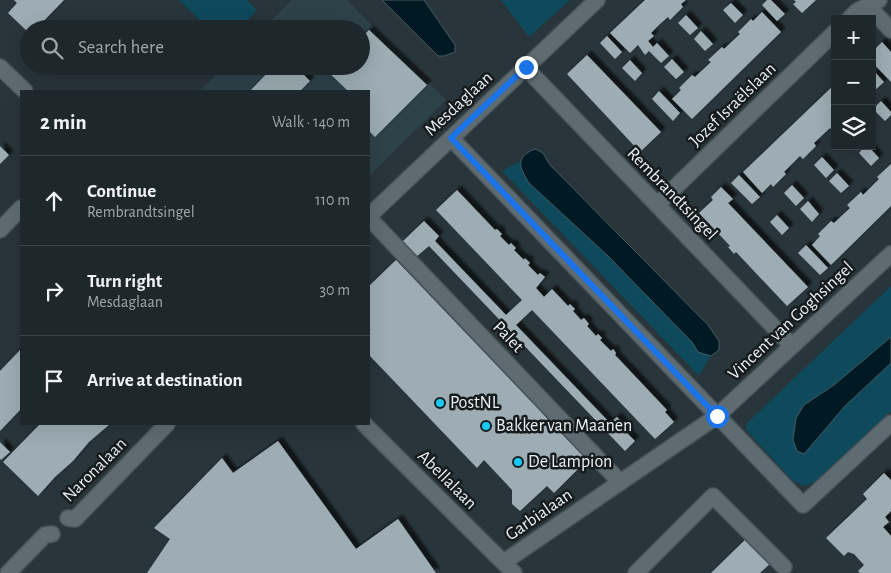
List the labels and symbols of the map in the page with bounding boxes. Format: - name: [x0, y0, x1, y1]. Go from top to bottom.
- route end: [515, 56, 538, 79]
- street label: Jozef Israëlslaan: [686, 60, 780, 150]
- street label: Mesdaglaan: [422, 68, 496, 140]
- street label: Rembrandtsingel: [623, 144, 721, 244]
- street label: Vincent van Goghsingel: [725, 259, 857, 383]
- street label: Palet: [489, 318, 527, 356]
- place label: PostNL: [450, 394, 500, 412]
- marker: PostNL: [434, 397, 446, 409]
- route start: [706, 405, 729, 428]
- place label: Bakker van Maanen: [496, 417, 632, 435]
- marker: Bakker van Maanen: [480, 420, 492, 432]
- street label: Naronalaan: [60, 435, 130, 505]
- street label: Abellalaan: [414, 447, 480, 513]
- place label: De Lampion: [528, 453, 612, 471]
- marker: De Lampion: [512, 456, 524, 468]
- street label: Garbialaan: [502, 486, 576, 544]

